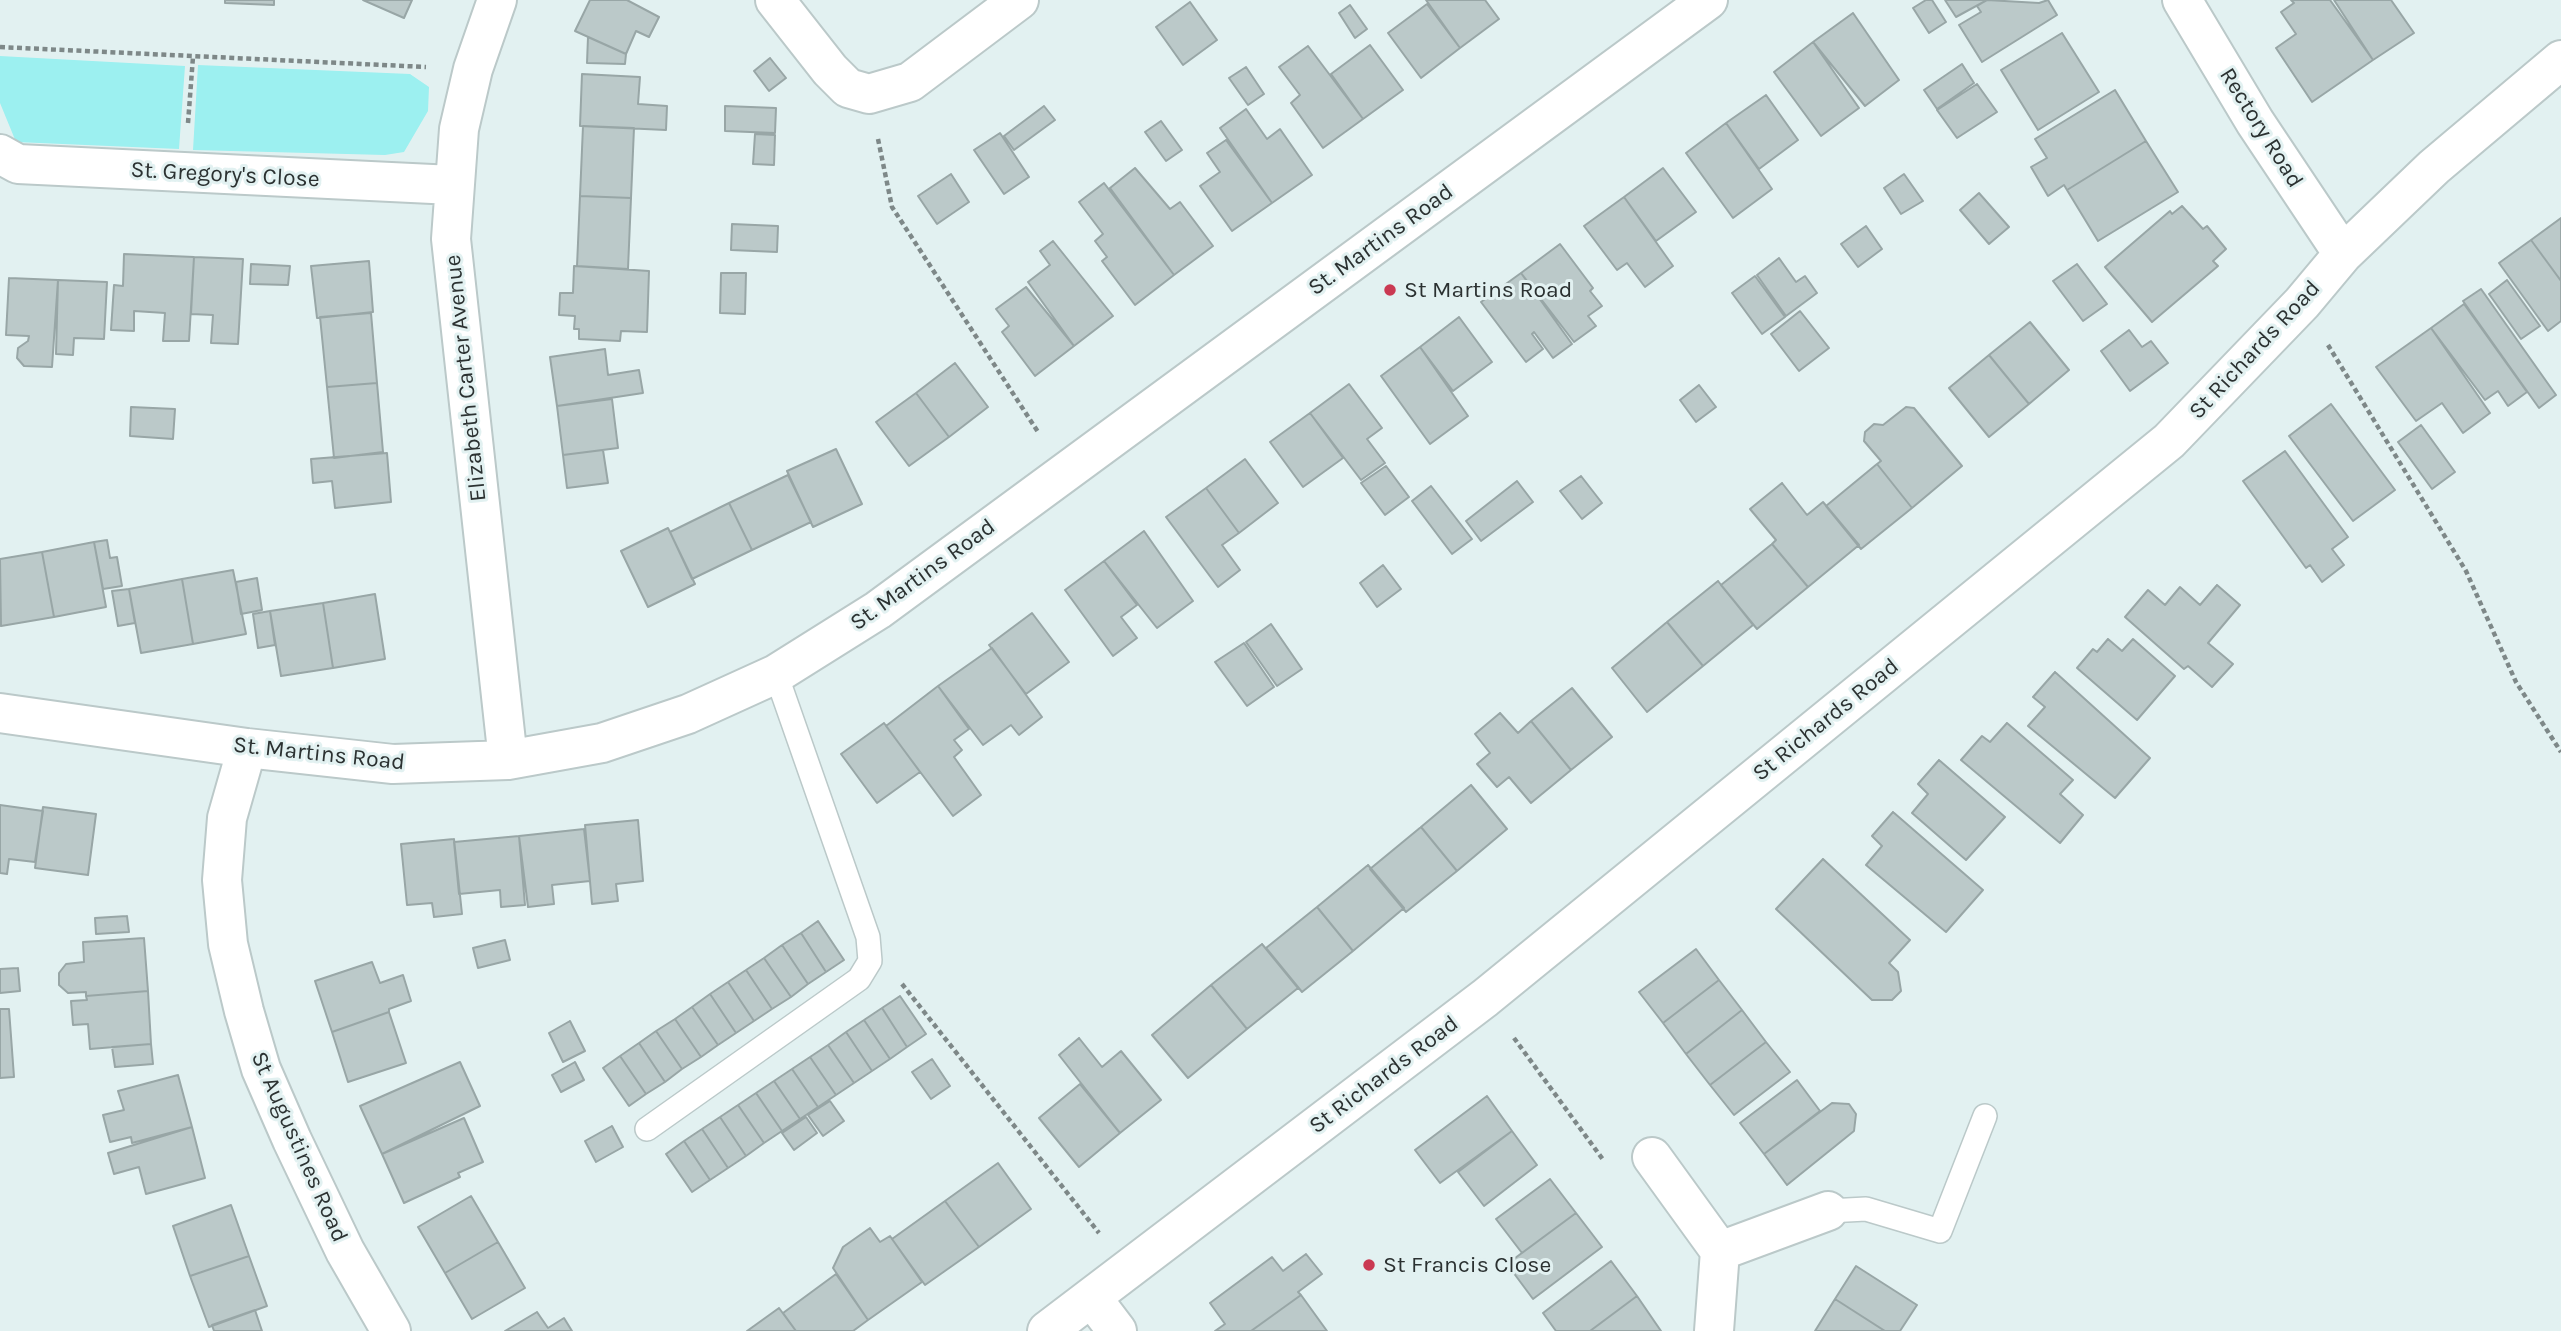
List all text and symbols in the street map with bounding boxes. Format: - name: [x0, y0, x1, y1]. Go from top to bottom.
- street label: Rectory Road: [2213, 63, 2309, 193]
- street label: St. Gregory's Close: [130, 156, 320, 194]
- street label: St. Martins Road: [1303, 178, 1459, 302]
- street label: Elizabeth Carter Avenue: [439, 253, 493, 503]
- street label: St Richards Road: [2184, 275, 2326, 425]
- place label: St Martins Road: [1404, 276, 1572, 304]
- marker: St Martins Road: [1382, 282, 1398, 298]
- street label: St. Martins Road: [845, 513, 1001, 637]
- street label: St Richards Road: [1747, 653, 1905, 787]
- street label: St. Martins Road: [232, 731, 406, 777]
- street label: St Richards Road: [1304, 1010, 1464, 1140]
- street label: St Augustines Road: [245, 1047, 353, 1247]
- place label: St Francis Close: [1383, 1251, 1551, 1279]
- marker: St Francis Close: [1361, 1257, 1377, 1273]

